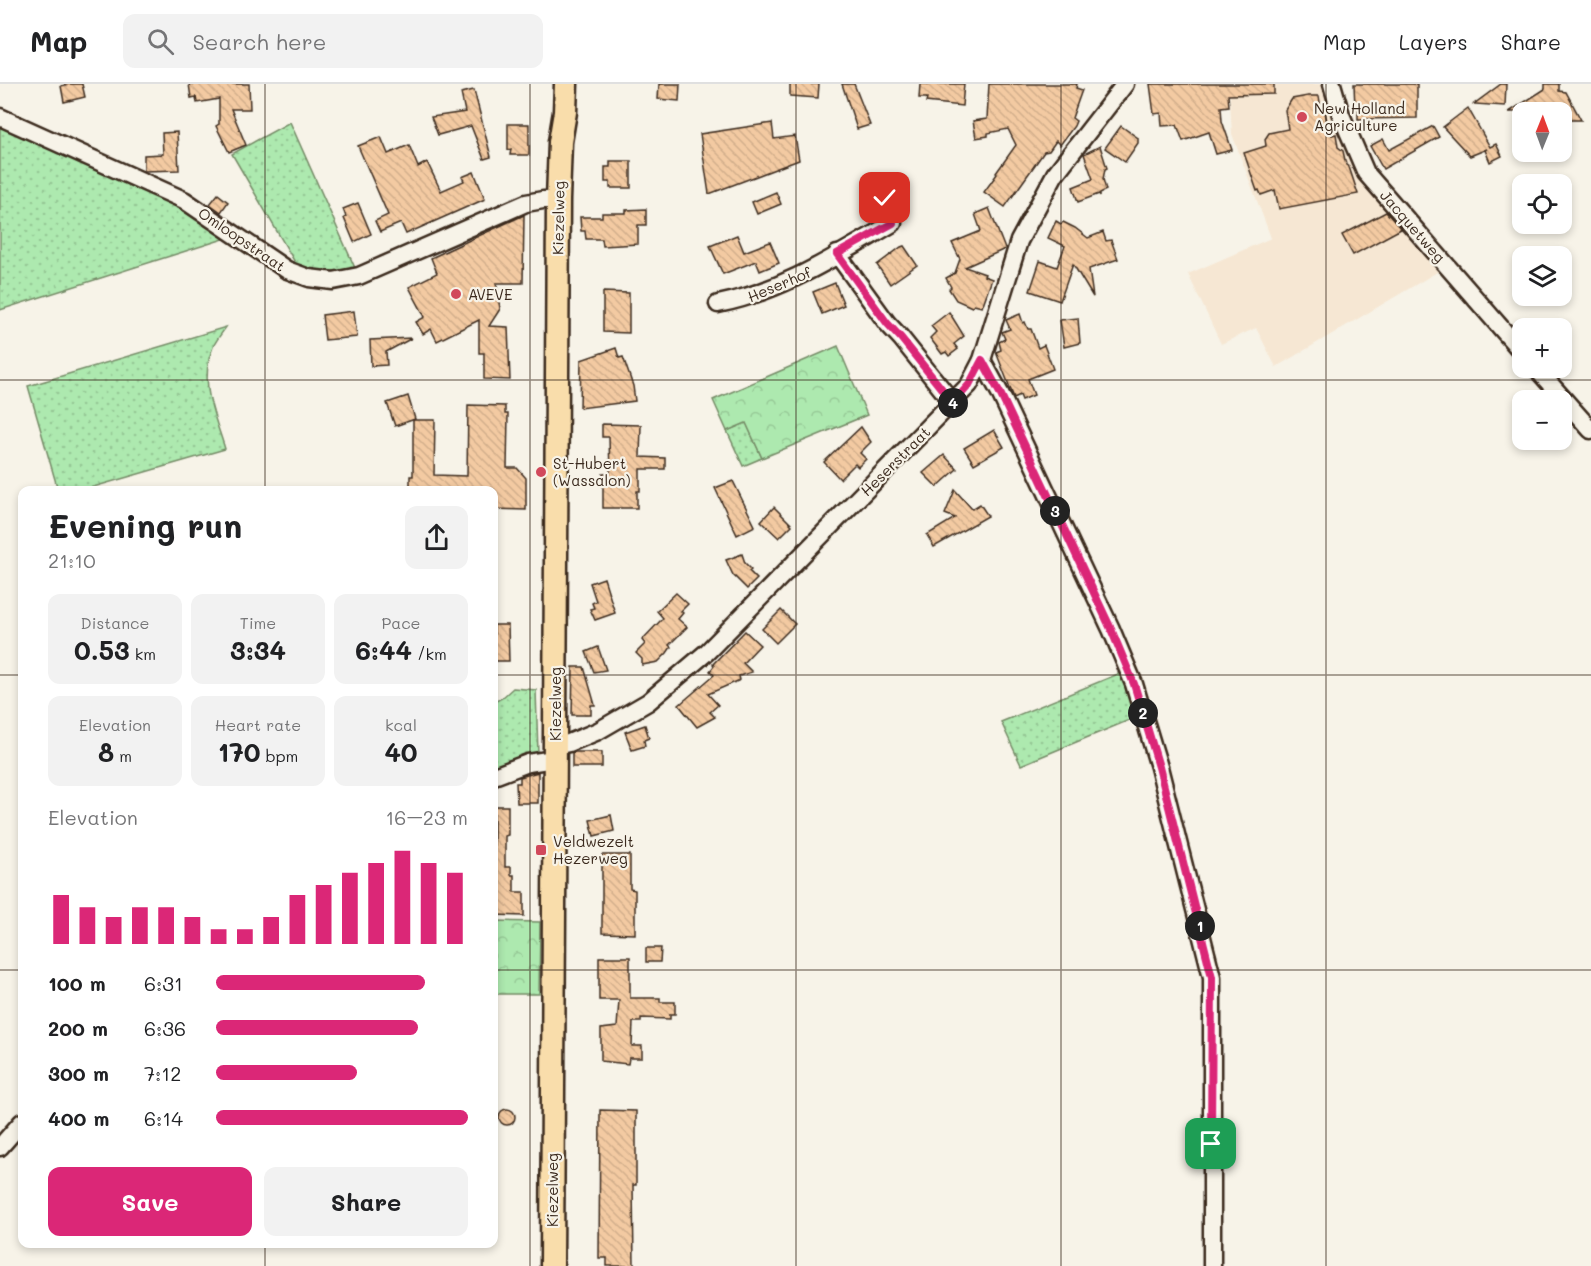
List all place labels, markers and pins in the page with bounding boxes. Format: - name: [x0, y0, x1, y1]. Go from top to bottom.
- place label: New Holland Agriculture: [1314, 98, 1405, 135]
- marker: New Holland Agriculture: [1295, 110, 1309, 124]
- pin: [859, 172, 910, 223]
- place label: AVEVE: [468, 284, 513, 304]
- marker: AVEVE: [449, 287, 463, 301]
- pin: 4: [938, 388, 968, 418]
- place label: St-Hubert (Wassalon): [553, 453, 631, 490]
- marker: St-Hubert (Wassalon): [534, 465, 548, 479]
- pin: 3: [1040, 496, 1070, 526]
- pin: 2: [1128, 698, 1158, 728]
- place label: Veldwezelt Hezerweg: [553, 831, 634, 868]
- marker: Veldwezelt Hezerweg: [534, 843, 548, 857]
- pin: 1: [1185, 911, 1215, 941]
- pin: [1185, 1118, 1236, 1169]

